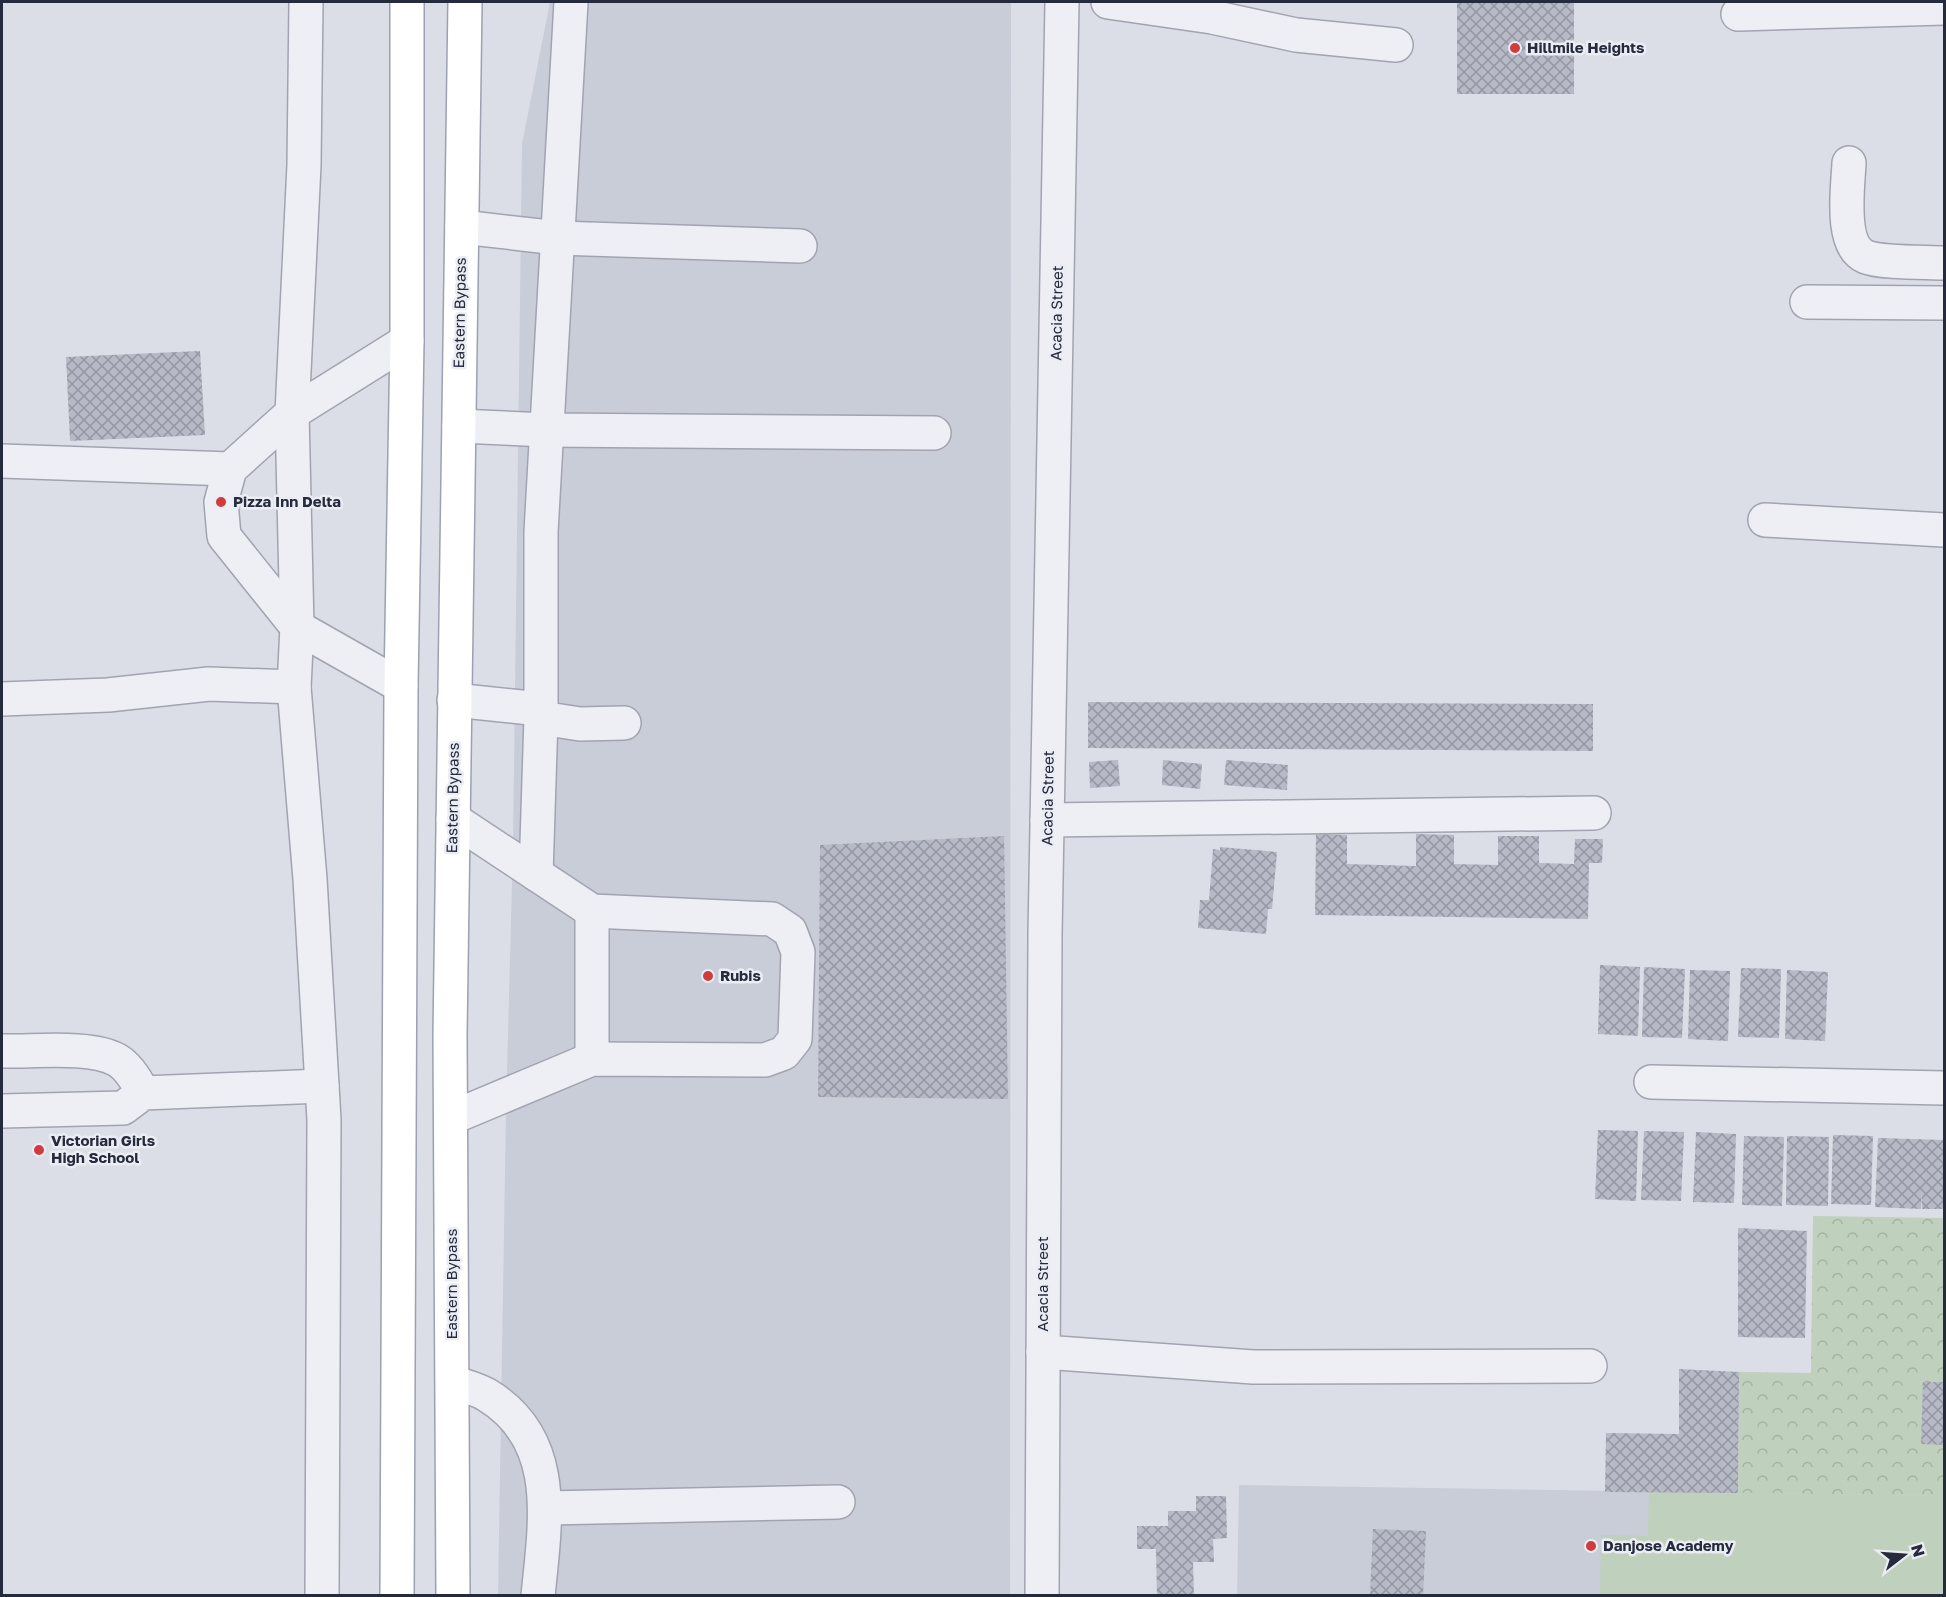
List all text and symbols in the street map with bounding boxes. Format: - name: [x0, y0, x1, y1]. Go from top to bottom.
- place label: Hillmile Heights: [1527, 38, 1644, 56]
- marker: Hillmile Heights: [1508, 41, 1522, 55]
- street label: Eastern Bypass: [449, 257, 469, 369]
- street label: Acacia Street: [1046, 265, 1066, 361]
- place label: Pizza Inn Delta: [233, 492, 341, 510]
- marker: Pizza Inn Delta: [214, 495, 228, 509]
- street label: Eastern Bypass: [442, 742, 462, 854]
- street label: Acacia Street: [1037, 750, 1057, 846]
- place label: Rubis: [720, 966, 761, 984]
- marker: Rubis: [701, 969, 715, 983]
- place label: Victorian Girls High School: [51, 1131, 155, 1166]
- marker: Victorian Girls High School: [32, 1143, 46, 1157]
- street label: Eastern Bypass: [442, 1229, 460, 1339]
- street label: Acacia Street: [1033, 1236, 1051, 1332]
- north arrow: [1874, 1525, 1934, 1585]
- place label: Danjose Academy: [1603, 1536, 1733, 1554]
- marker: Danjose Academy: [1584, 1539, 1598, 1553]
- text: N: [1907, 1542, 1930, 1559]

